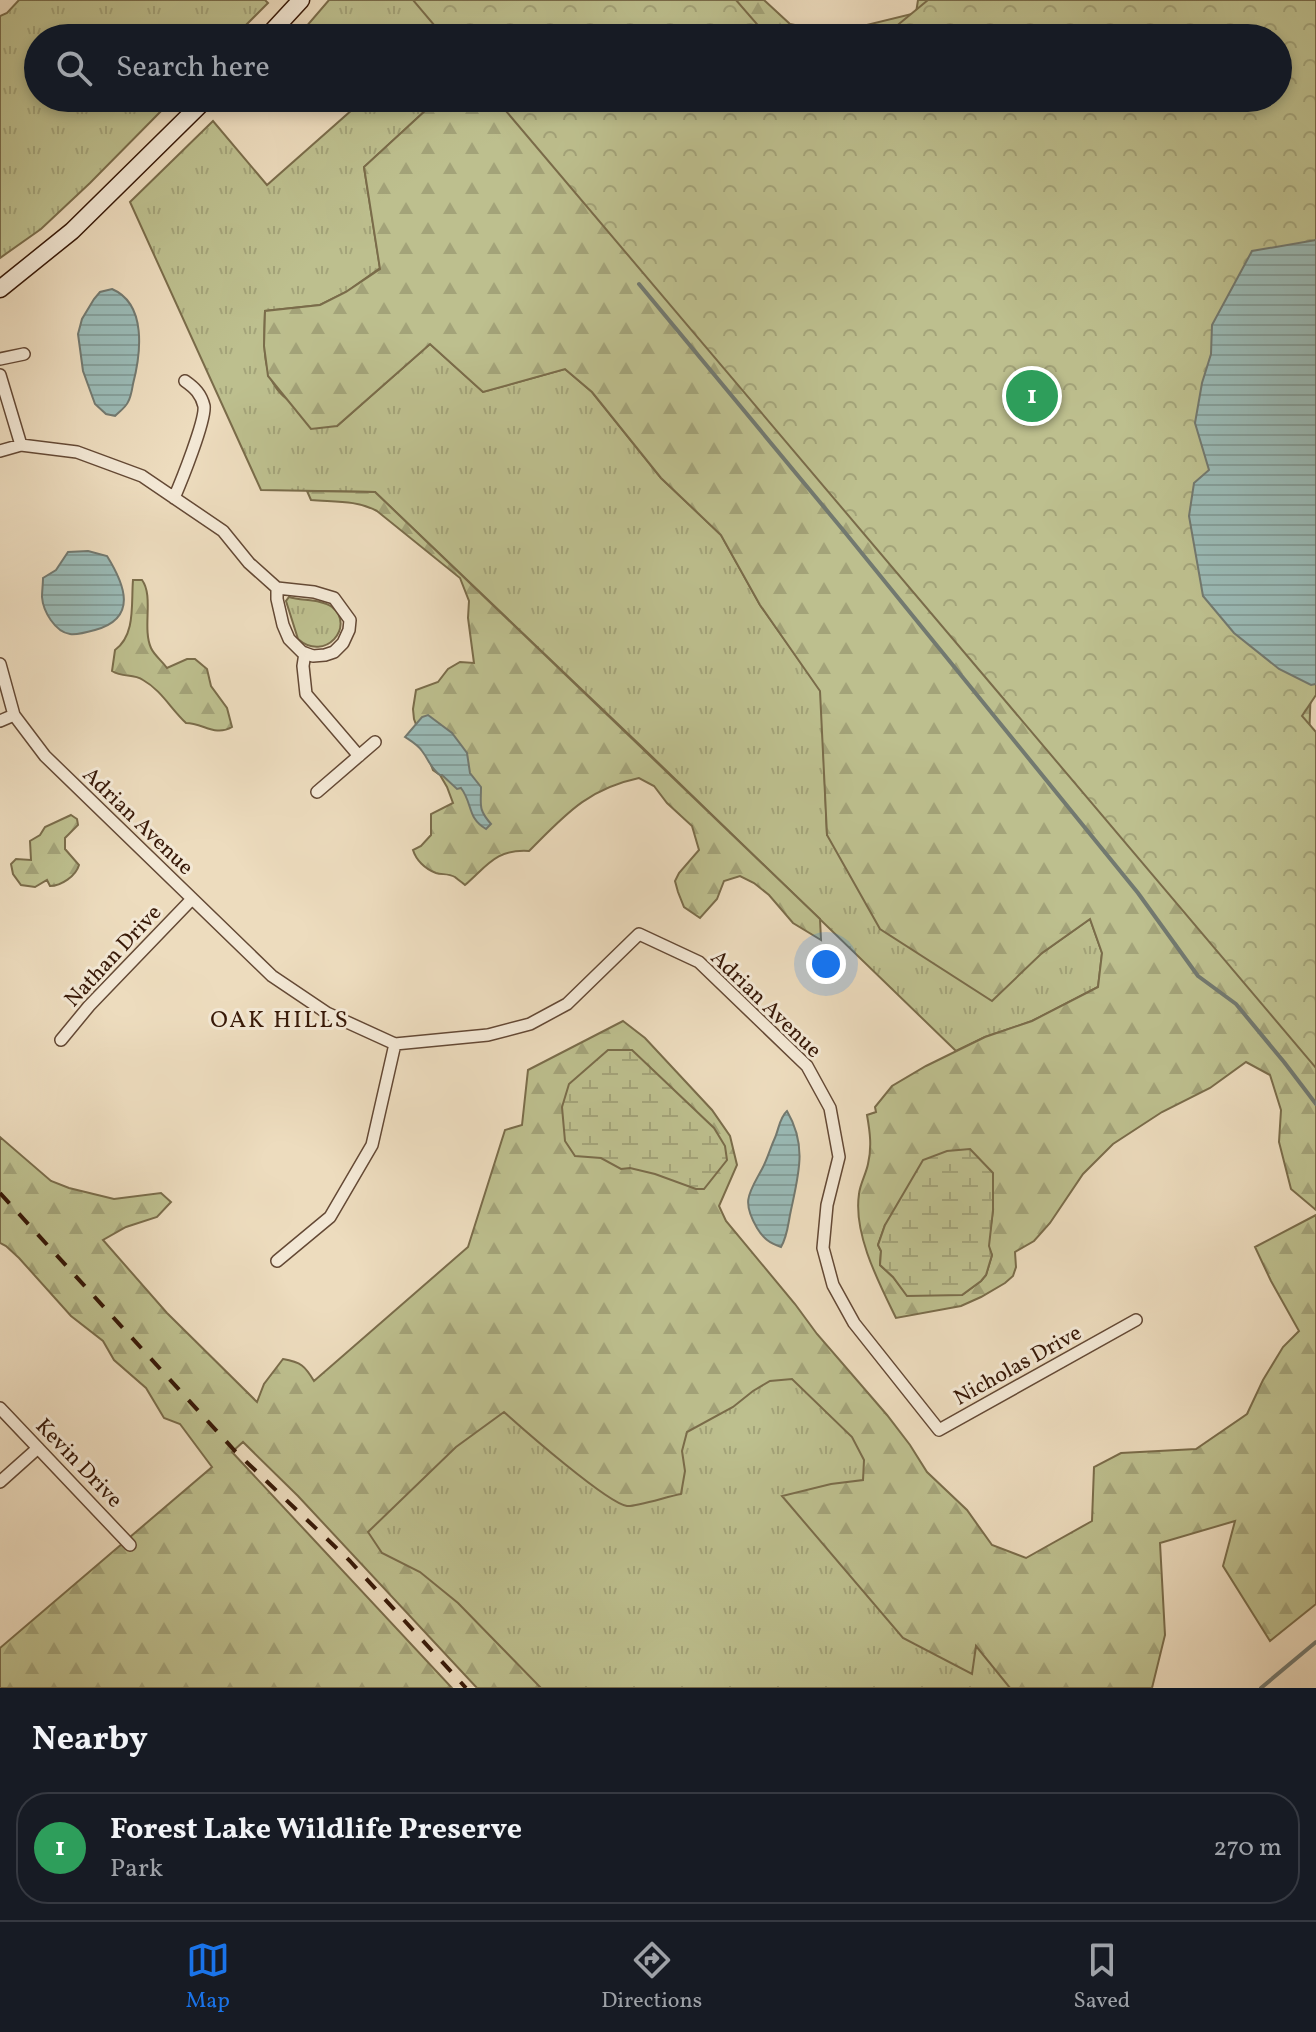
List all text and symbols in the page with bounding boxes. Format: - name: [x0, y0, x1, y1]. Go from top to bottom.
- search box: [24, 24, 1292, 112]
- icon: search: [52, 46, 96, 90]
- text: Search here: [116, 47, 270, 89]
- pin: 1: [1006, 366, 1058, 426]
- street label: Adrian Avenue: [75, 761, 200, 883]
- street label: Nathan Drive: [58, 899, 169, 1015]
- street label: Adrian Avenue: [703, 944, 828, 1066]
- your location: [806, 944, 846, 984]
- district label: OAK HILLS: [210, 1004, 350, 1038]
- street label: Nicholas Drive: [949, 1318, 1088, 1414]
- street label: Kevin Drive: [28, 1412, 129, 1515]
- text: Nearby: [32, 1717, 148, 1764]
- text: Forest Lake Wildlife Preserve: [110, 1809, 522, 1851]
- text: 1: [55, 1830, 65, 1866]
- text: 270 m: [1213, 1830, 1282, 1866]
- text: Park: [110, 1851, 163, 1887]
- tab: Map: [186, 1938, 230, 2017]
- tab: Directions: [601, 1938, 702, 2017]
- tab: Saved: [1074, 1938, 1130, 2017]

